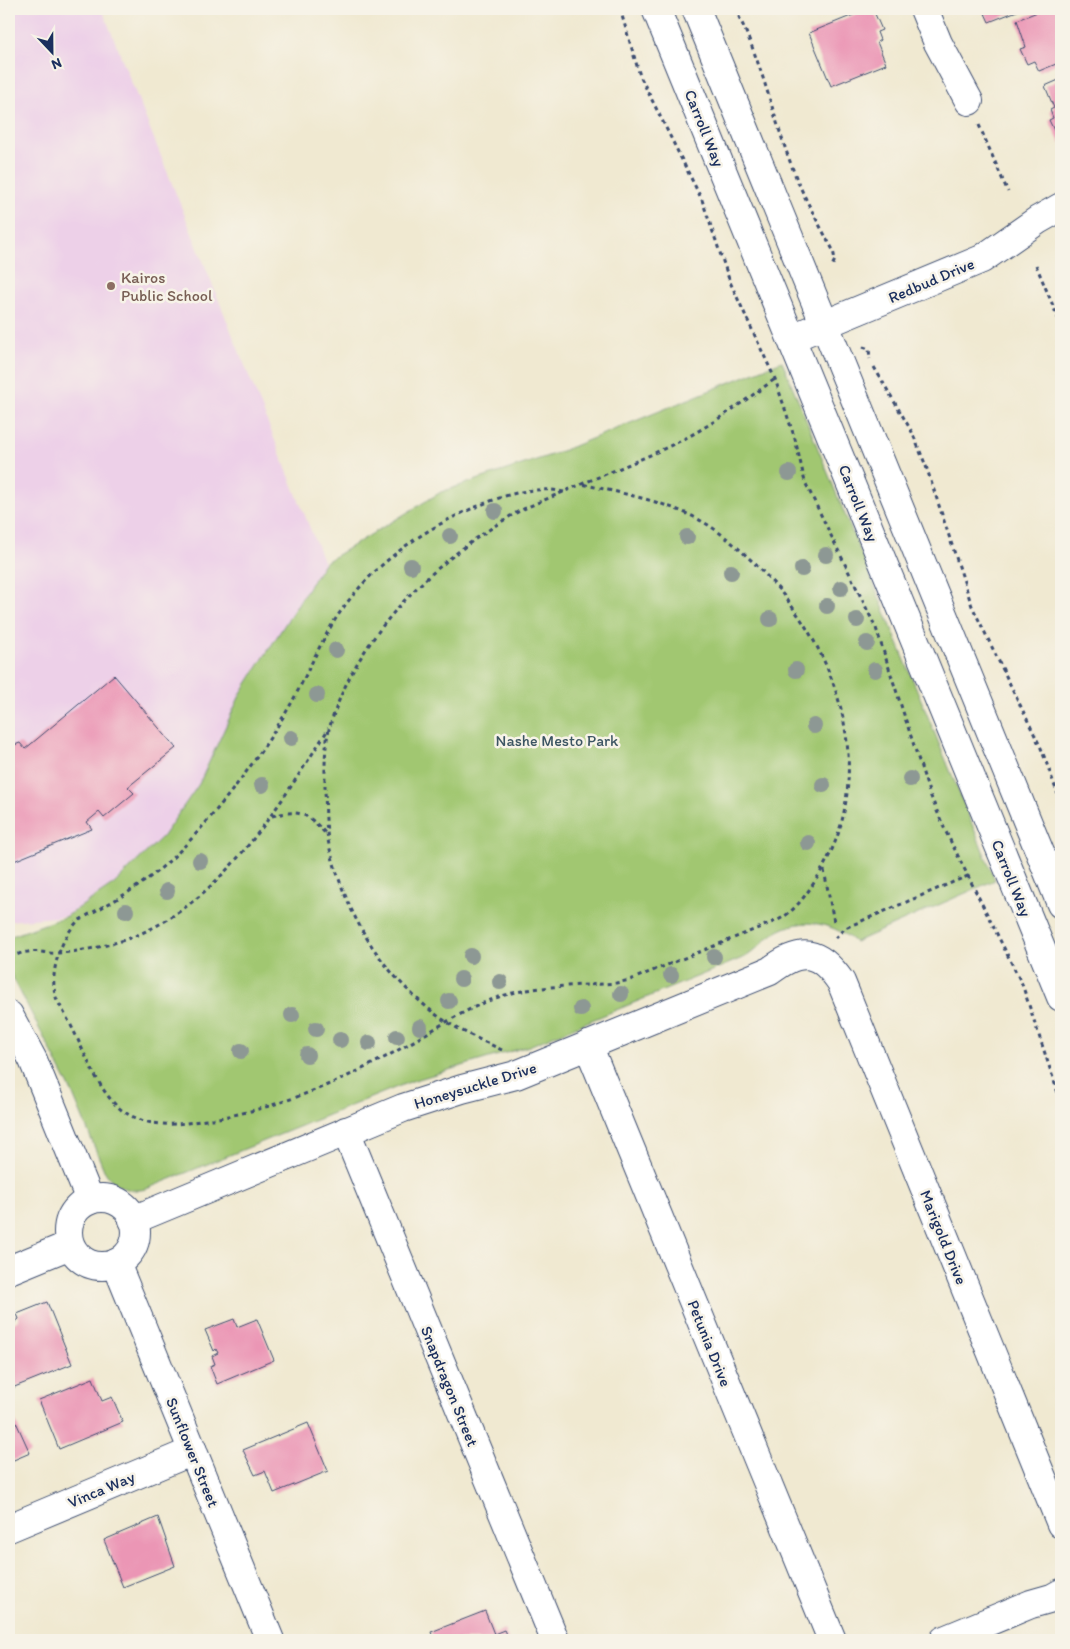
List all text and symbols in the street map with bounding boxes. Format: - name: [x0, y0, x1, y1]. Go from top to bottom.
- north arrow: [28, 28, 78, 78]
- text: N: [49, 54, 64, 73]
- street label: Carroll Way: [681, 87, 729, 170]
- street label: Redbud Drive: [885, 254, 977, 307]
- place label: Kairos Public School: [121, 268, 213, 305]
- marker: Kairos Public School: [105, 280, 117, 292]
- street label: Carroll Way: [835, 462, 883, 545]
- park label: Nashe Mesto Park: [496, 731, 619, 750]
- street label: Carroll Way: [988, 837, 1036, 920]
- street label: Honeysuckle Drive: [412, 1058, 539, 1113]
- street label: Marigold Drive: [916, 1187, 971, 1287]
- street label: Petunia Drive: [684, 1297, 736, 1390]
- street label: Snapdragon Street: [417, 1323, 482, 1449]
- street label: Sunflower Street: [162, 1395, 223, 1510]
- street label: Vinca Way: [65, 1467, 138, 1512]

